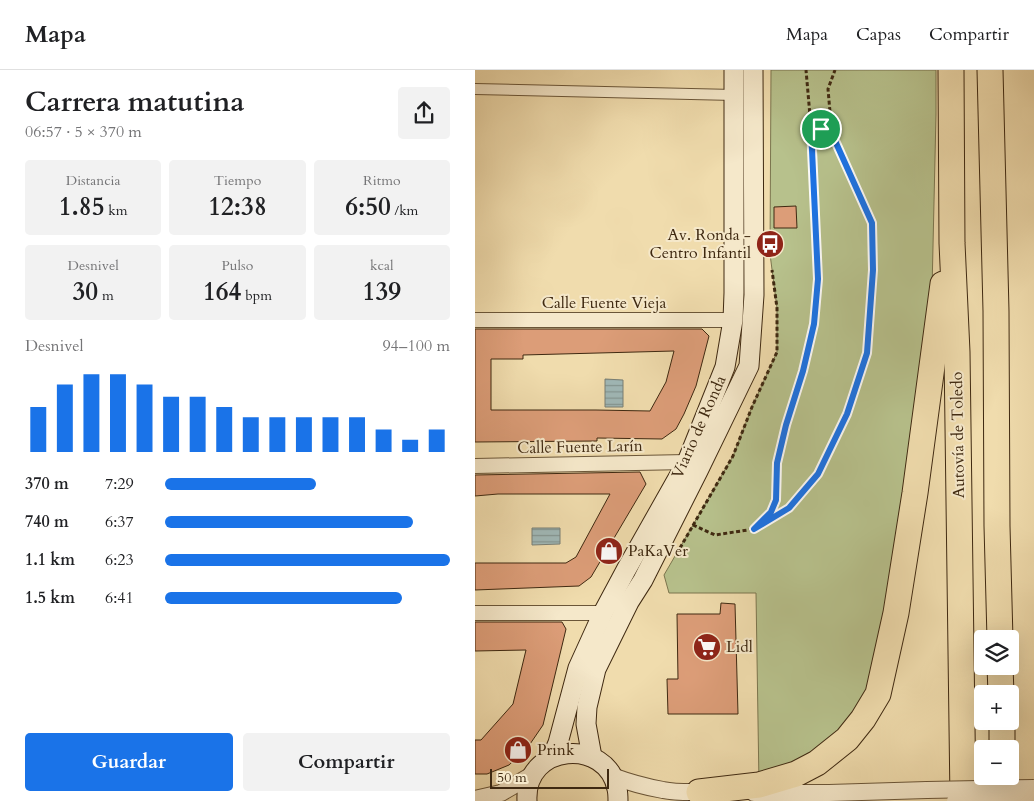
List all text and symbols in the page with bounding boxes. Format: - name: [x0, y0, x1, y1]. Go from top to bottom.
- text: Mapa: [25, 18, 86, 51]
- text: Mapa: [786, 22, 828, 47]
- text: Capas: [856, 22, 901, 47]
- text: Compartir: [929, 22, 1009, 47]
- text: Carrera matutina: [25, 83, 244, 121]
- button: share: [398, 87, 450, 139]
- pin: [800, 108, 842, 150]
- icon: arrive: [807, 115, 835, 143]
- text: 06:57 · 5 × 370 m: [25, 121, 142, 143]
- text: Distancia: [66, 171, 121, 190]
- text: Tiempo: [214, 171, 261, 190]
- text: Ritmo: [363, 171, 401, 190]
- text: 1.85: [59, 190, 104, 224]
- text: 12:38: [208, 190, 267, 224]
- text: 6:50: [345, 190, 391, 224]
- text: km: [104, 201, 128, 220]
- text: /km: [391, 201, 418, 220]
- place label: Av. Ronda - Centro Infantil: [650, 224, 751, 264]
- bus stop icon: Av. Ronda - Centro Infantil: [755, 229, 785, 259]
- text: Desnivel: [68, 256, 119, 275]
- text: Pulso: [222, 256, 253, 275]
- text: kcal: [370, 256, 394, 275]
- text: 30: [73, 275, 98, 309]
- text: 164: [203, 275, 241, 309]
- text: 139: [363, 275, 401, 309]
- text: m: [98, 286, 114, 305]
- text: bpm: [241, 286, 272, 305]
- street label: Calle Fuente Vieja: [542, 292, 666, 314]
- text: Desnivel: [25, 335, 84, 357]
- text: 94–100 m: [382, 335, 450, 357]
- street label: Autovía de Toledo: [946, 371, 970, 499]
- street label: Viario de Ronda: [666, 372, 732, 482]
- street label: Calle Fuente Larín: [517, 435, 643, 459]
- text: 370 m: [25, 473, 69, 495]
- text: 7:29: [105, 473, 134, 495]
- text: 740 m: [25, 511, 69, 533]
- text: 6:37: [105, 511, 134, 533]
- shop icon: PaKaVer: [594, 536, 624, 566]
- place label: PaKaVer: [628, 540, 688, 562]
- text: 1.1 km: [25, 549, 75, 571]
- text: 6:23: [105, 549, 134, 571]
- text: 1.5 km: [25, 587, 75, 609]
- text: 6:41: [105, 587, 134, 609]
- map controls: [974, 630, 1019, 785]
- button: layers: [974, 630, 1019, 675]
- supermarket icon: Lidl: [692, 632, 722, 662]
- place label: Lidl: [726, 636, 753, 658]
- button: +: [974, 685, 1019, 730]
- button: Guardar: [25, 733, 233, 791]
- button: Compartir: [243, 733, 450, 791]
- shop icon: Prink: [503, 735, 533, 765]
- place label: Prink: [537, 739, 575, 761]
- button: −: [974, 740, 1019, 785]
- scale bar: [490, 766, 609, 789]
- text: 50 m: [497, 768, 527, 787]

